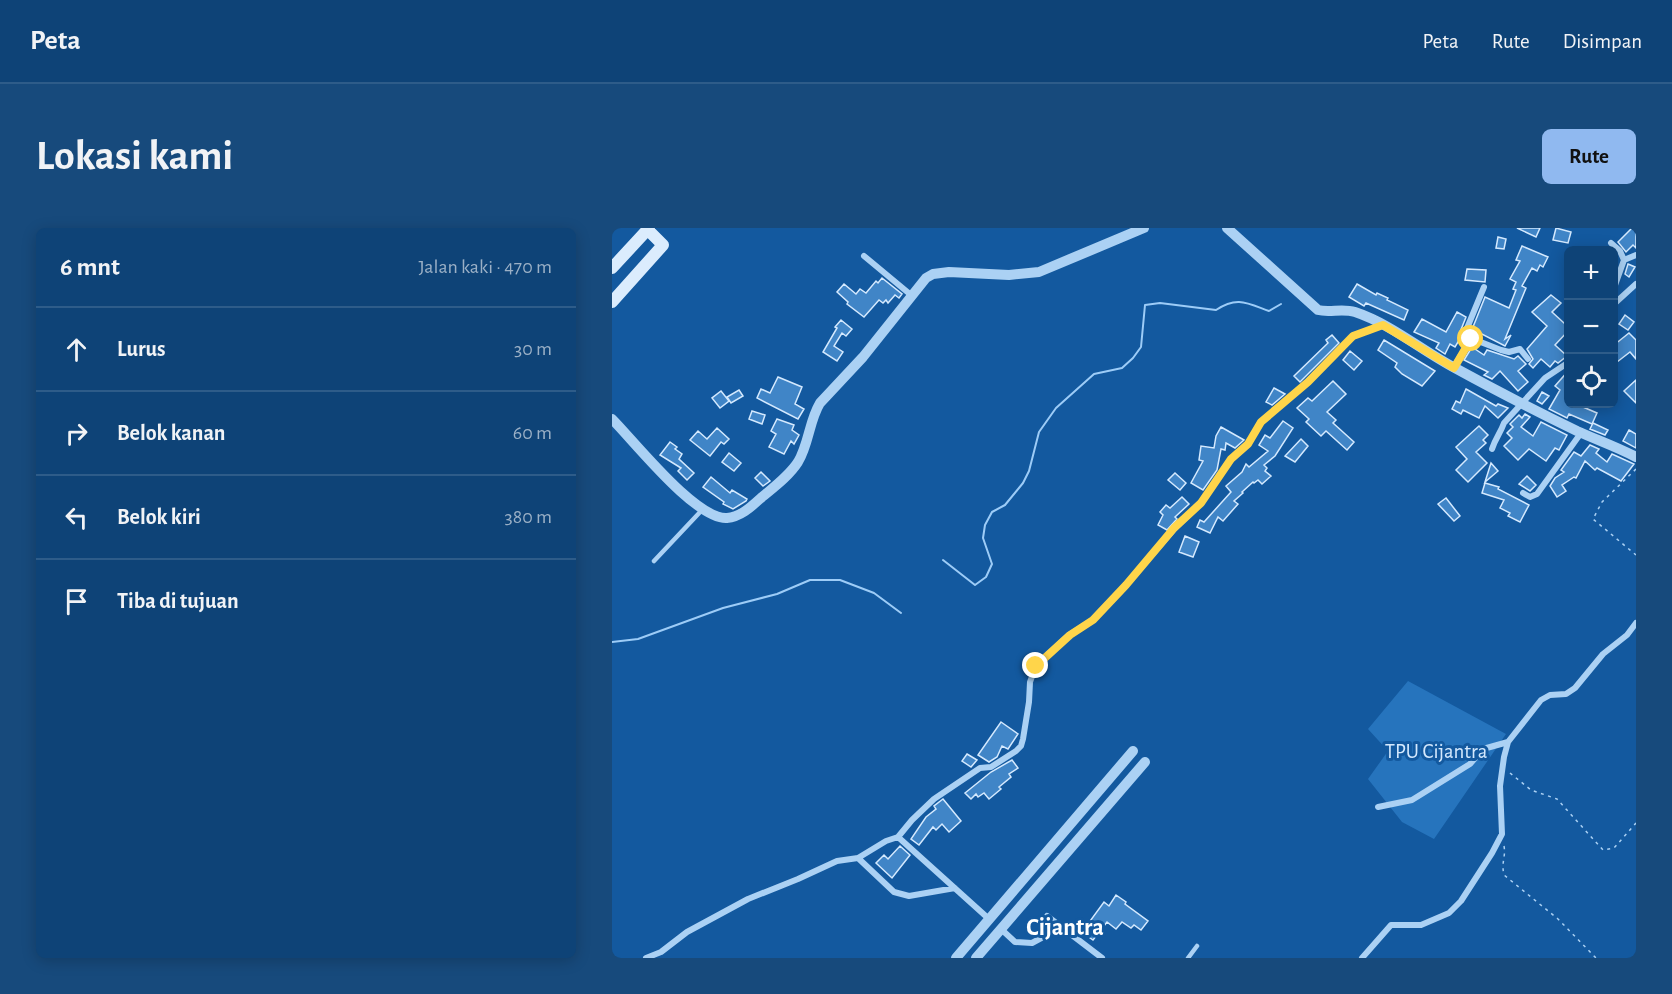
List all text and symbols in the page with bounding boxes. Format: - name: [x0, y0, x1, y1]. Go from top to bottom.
- text: Peta: [30, 27, 81, 55]
- text: Peta: [1423, 31, 1459, 52]
- text: Rute: [1492, 31, 1530, 52]
- text: Disimpan: [1563, 31, 1642, 52]
- button: Rute: [1542, 129, 1636, 184]
- text: Lokasi kami: [36, 135, 233, 177]
- map controls: [1564, 246, 1618, 408]
- button: +: [1564, 246, 1618, 300]
- text: 6 mnt: [60, 254, 120, 280]
- text: Jalan kaki · 470 m: [418, 257, 552, 277]
- button: −: [1564, 300, 1618, 354]
- route start: [1457, 325, 1483, 351]
- icon: ahead: [60, 333, 93, 366]
- text: Lurus: [117, 338, 166, 360]
- text: 30 m: [514, 339, 552, 359]
- button: locate: [1564, 354, 1618, 408]
- icon: right: [60, 417, 93, 450]
- text: Belok kanan: [117, 422, 225, 444]
- text: 60 m: [513, 423, 552, 443]
- icon: left: [60, 501, 93, 534]
- text: Belok kiri: [117, 506, 201, 528]
- text: 380 m: [504, 507, 552, 527]
- icon: arrive: [60, 585, 93, 618]
- text: Tiba di tujuan: [117, 590, 239, 612]
- route end: [1022, 652, 1048, 678]
- park label: TPU Cijantra: [1385, 741, 1488, 762]
- district label: Cijantra: [1026, 916, 1104, 940]

